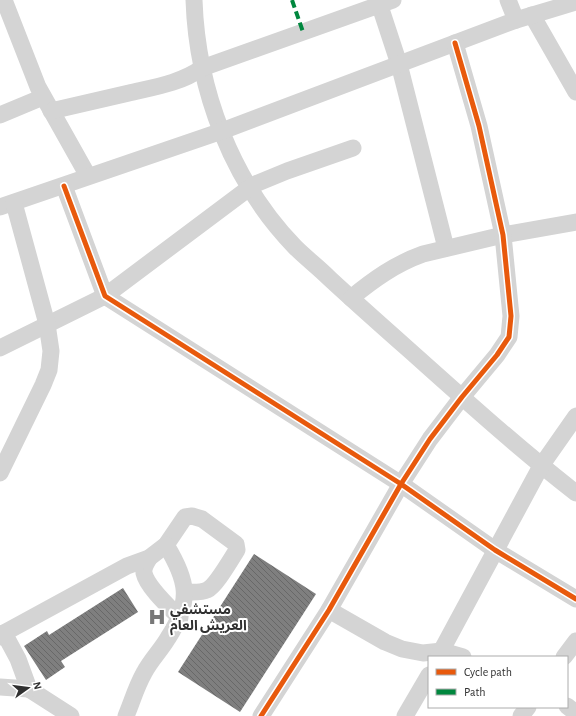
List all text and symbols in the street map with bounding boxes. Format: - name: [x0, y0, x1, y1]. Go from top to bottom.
- place label: مستشفي العريش العام: [170, 603, 247, 636]
- hospital icon: مستشفي العريش العام: [147, 607, 167, 627]
- legend: [428, 656, 568, 708]
- text: Cycle path: [464, 666, 512, 679]
- north arrow: [8, 668, 48, 708]
- text: N: [31, 681, 43, 691]
- text: Path: [464, 686, 486, 698]

